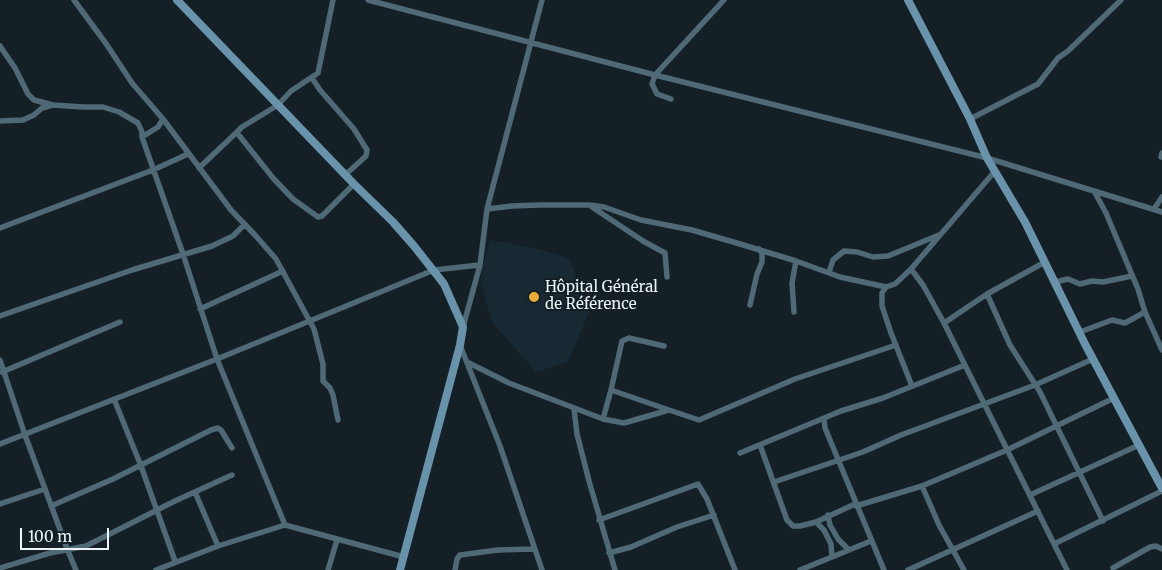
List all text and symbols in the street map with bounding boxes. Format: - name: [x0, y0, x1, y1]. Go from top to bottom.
- place label: Hôpital Général de Référence: [545, 279, 658, 314]
- marker: Hôpital Général de Référence: [527, 290, 541, 304]
- scale bar: [22, 518, 111, 550]
- text: 100 m: [28, 527, 72, 546]

